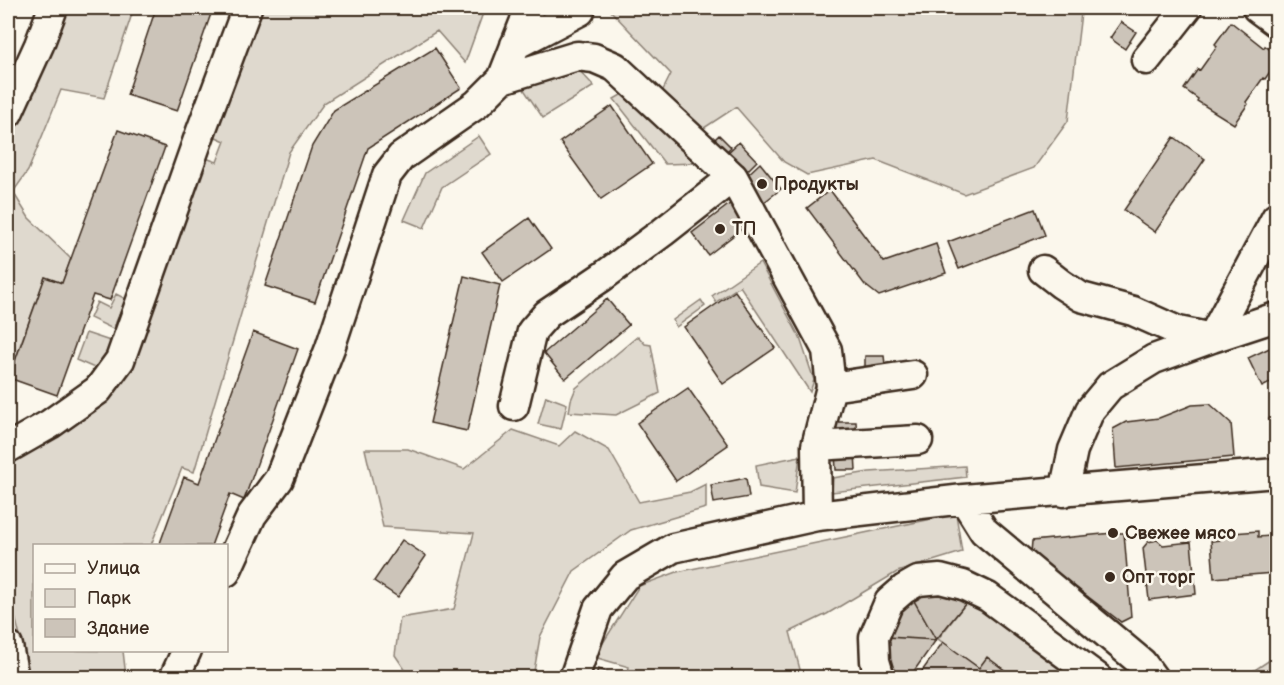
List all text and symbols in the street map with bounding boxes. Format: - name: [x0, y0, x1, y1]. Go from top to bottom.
- place label: Продукты: [774, 174, 859, 195]
- marker: Продукты: [755, 177, 769, 191]
- place label: ТП: [732, 219, 756, 240]
- marker: ТП: [713, 222, 727, 236]
- place label: Свежее мясо: [1125, 523, 1236, 544]
- marker: Свежее мясо: [1106, 526, 1120, 540]
- legend: [33, 544, 228, 652]
- text: Улица: [87, 558, 141, 579]
- place label: Опт торг: [1122, 567, 1195, 588]
- marker: Опт торг: [1103, 570, 1117, 584]
- text: Парк: [87, 588, 131, 609]
- text: Здание: [87, 618, 149, 639]

